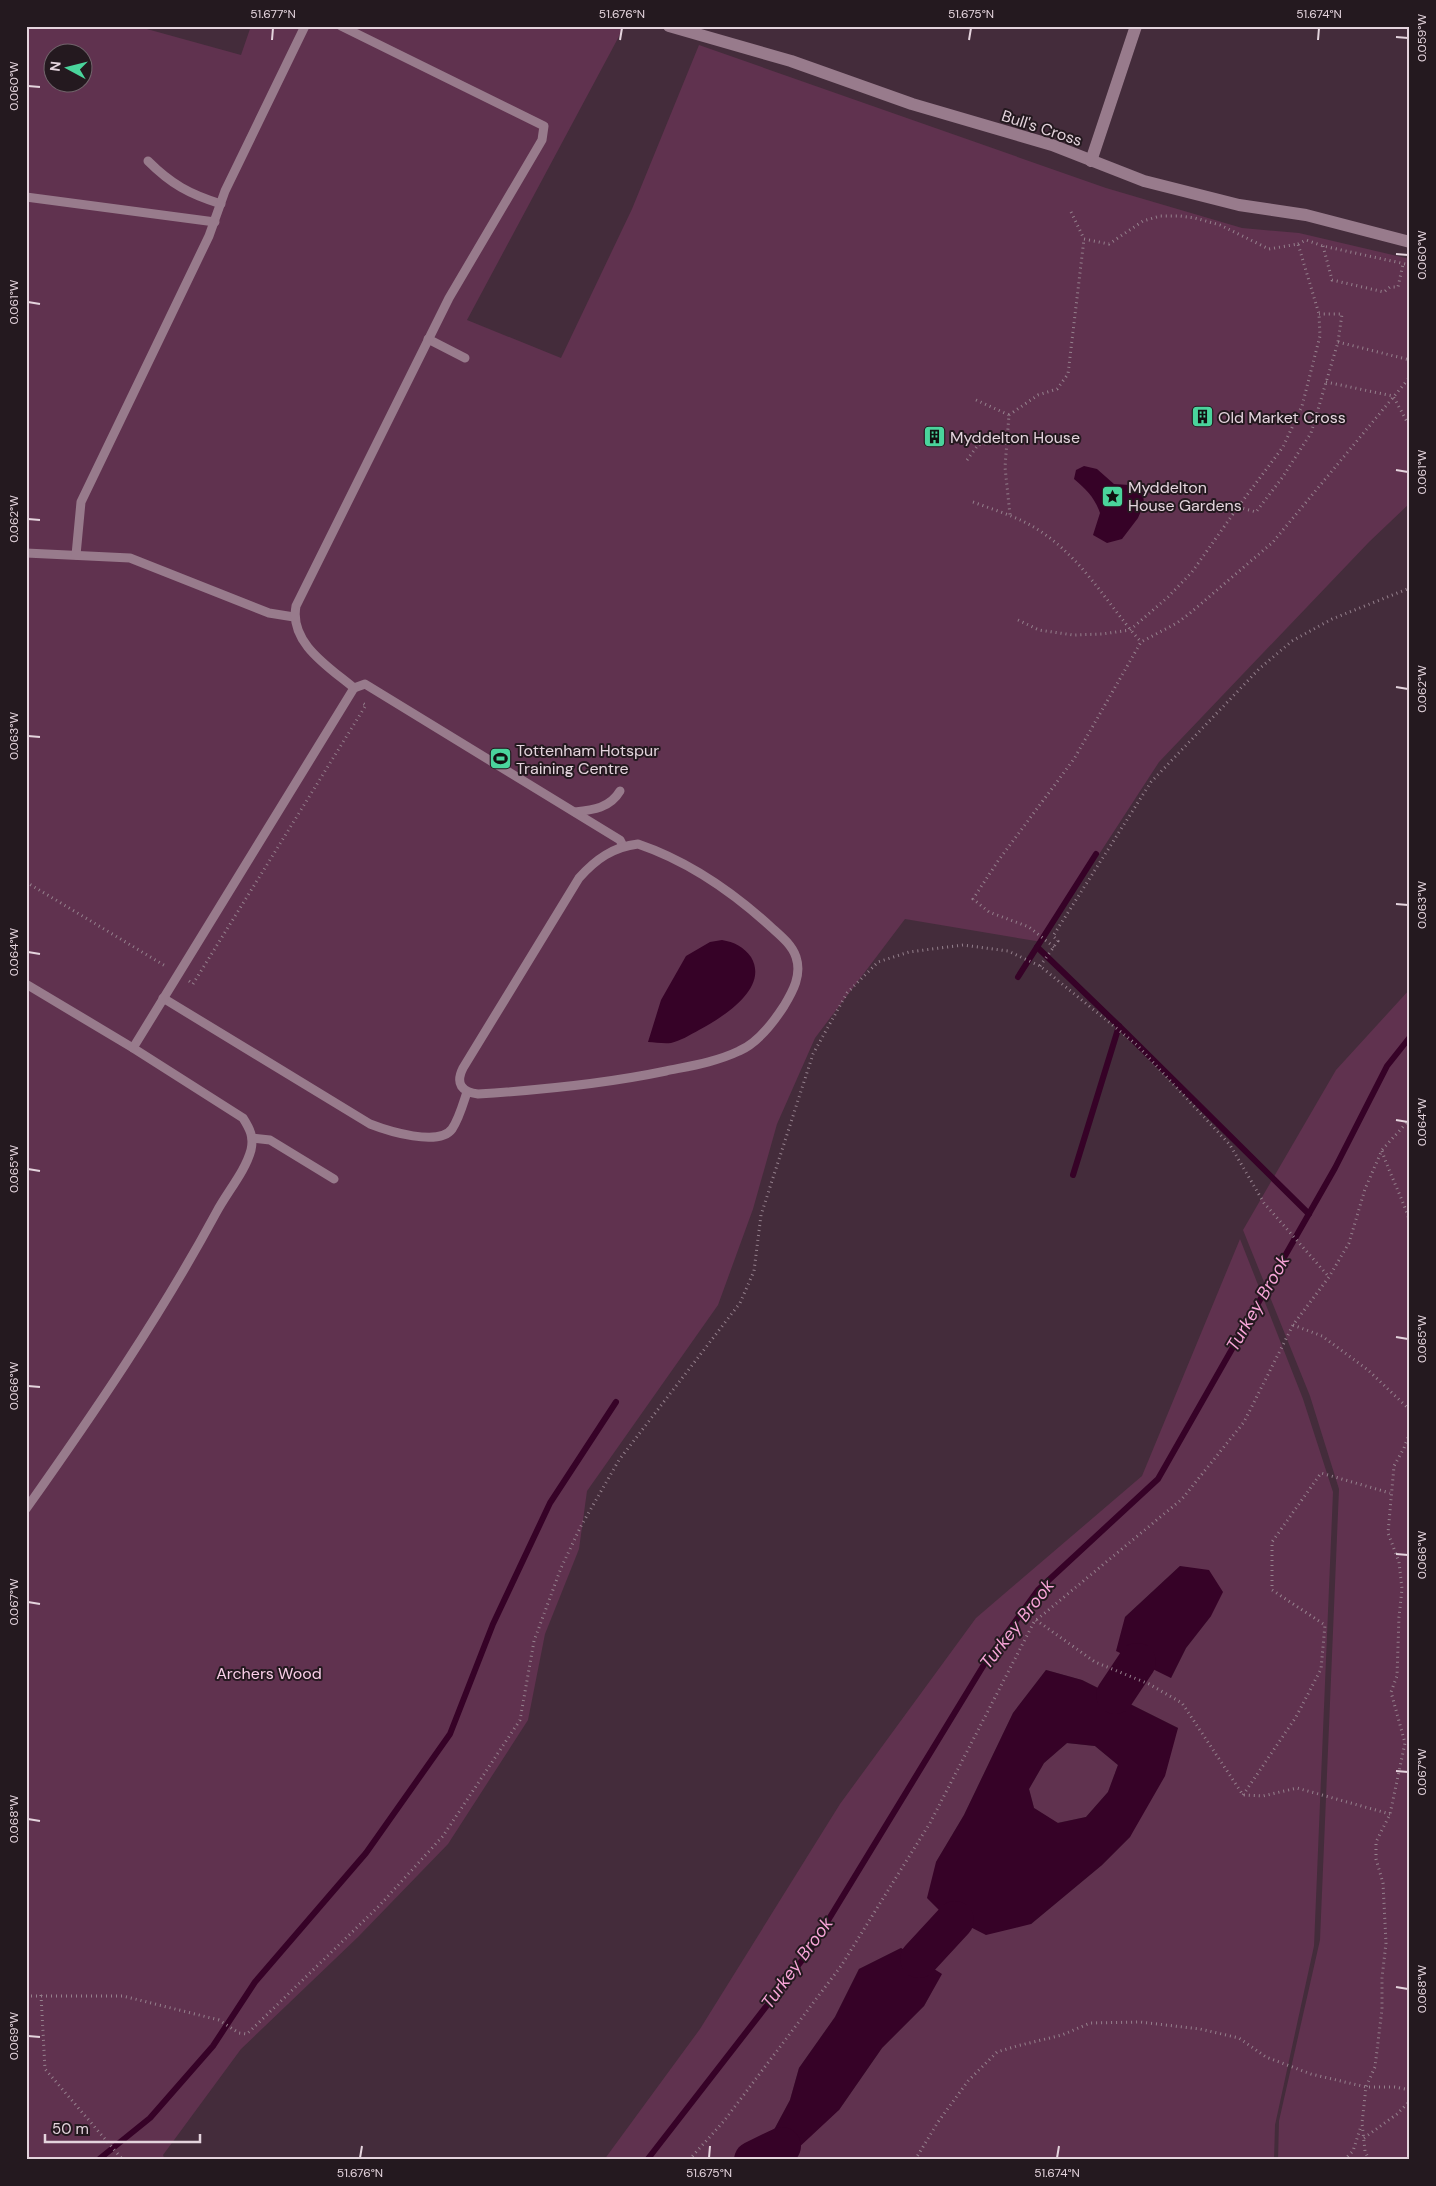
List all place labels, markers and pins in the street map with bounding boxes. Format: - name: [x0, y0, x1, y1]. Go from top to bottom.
- building icon: Old Market Cross: [1190, 405, 1214, 429]
- place label: Old Market Cross: [1218, 407, 1346, 428]
- building icon: Myddelton House: [922, 425, 946, 449]
- place label: Myddelton House: [950, 427, 1080, 448]
- place label: Myddelton House Gardens: [1128, 477, 1242, 516]
- place icon: Myddelton House Gardens: [1100, 484, 1124, 508]
- place label: Tottenham Hotspur Training Centre: [516, 740, 659, 779]
- sports icon: Tottenham Hotspur Training Centre: [488, 747, 512, 771]

